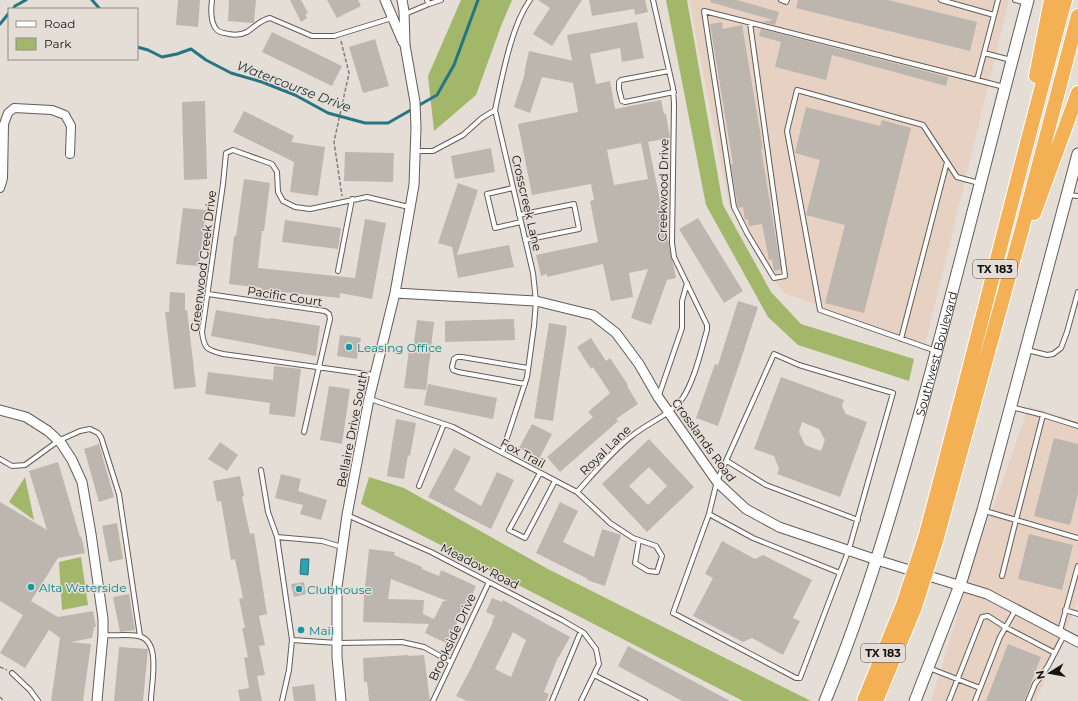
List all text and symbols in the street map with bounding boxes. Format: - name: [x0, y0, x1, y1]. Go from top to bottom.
- legend: [8, 8, 138, 60]
- text: Road: [44, 16, 75, 31]
- text: Park: [44, 36, 72, 51]
- water label: Watercourse Drive: [235, 57, 354, 115]
- street label: Creekwood Drive: [655, 139, 671, 241]
- street label: Crosscreek Lane: [509, 153, 545, 253]
- street label: Greenwood Creek Drive: [187, 189, 219, 333]
- road number: TX 183: [973, 260, 1017, 278]
- street label: Pacific Court: [246, 283, 324, 309]
- street label: Southwest Boulevard: [912, 289, 960, 418]
- place label: Leasing Office: [357, 340, 442, 355]
- marker: Leasing Office: [344, 342, 354, 352]
- street label: Bellaire Drive South: [333, 369, 371, 489]
- street label: Crosslands Road: [669, 395, 739, 485]
- street label: Royal Lane: [576, 422, 634, 478]
- street label: Fox Trail: [498, 435, 548, 471]
- street label: Meadow Road: [438, 540, 522, 592]
- place label: Alta Waterside: [39, 580, 126, 595]
- marker: Alta Waterside: [26, 582, 36, 592]
- place label: Clubhouse: [307, 582, 372, 597]
- marker: Clubhouse: [294, 584, 304, 594]
- street label: Brookside Drive: [425, 591, 479, 683]
- place label: Mail: [309, 623, 334, 638]
- marker: Mail: [296, 625, 306, 635]
- road number: TX 183: [861, 644, 905, 662]
- north arrow: [1030, 653, 1070, 693]
- text: N: [1032, 669, 1048, 681]

